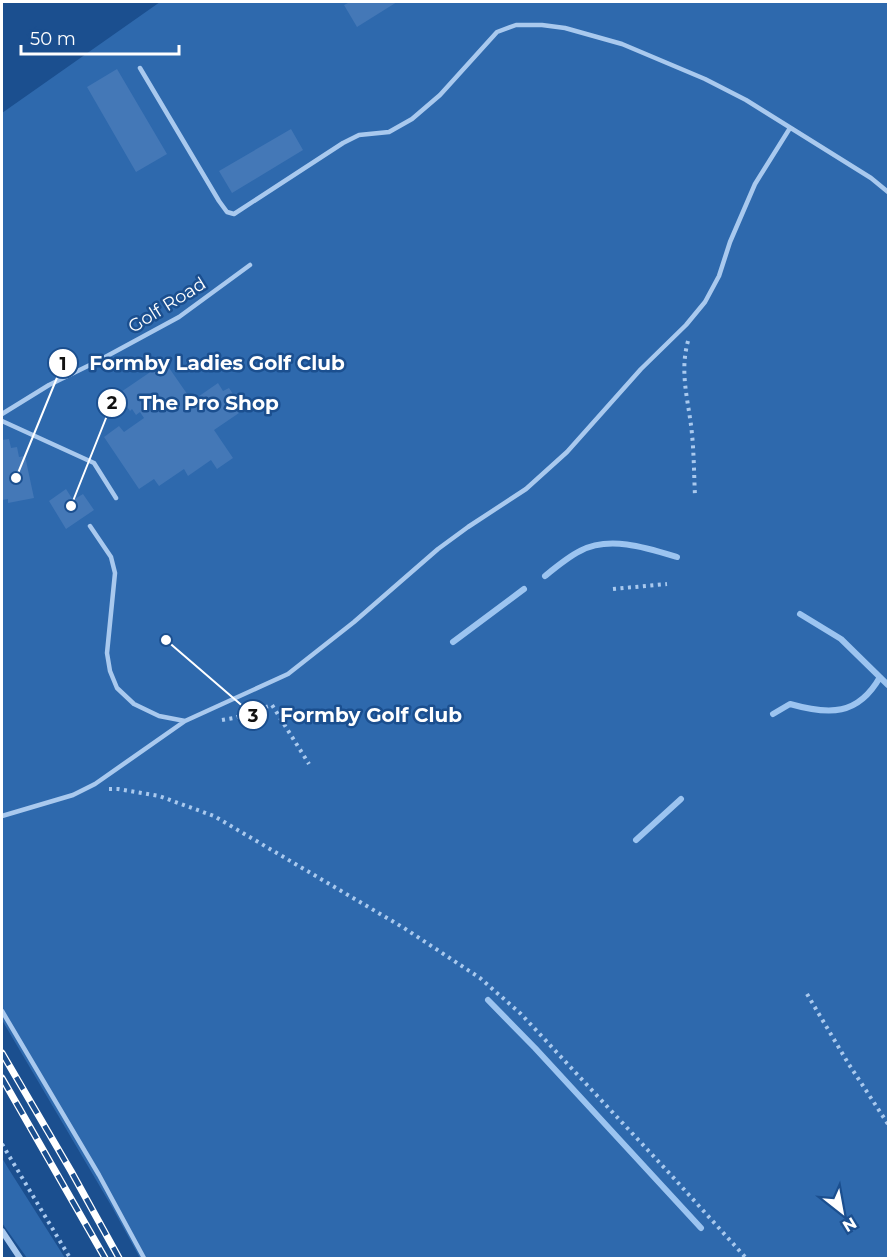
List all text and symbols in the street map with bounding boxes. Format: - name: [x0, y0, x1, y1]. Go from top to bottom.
- scale bar: [21, 18, 178, 56]
- text: 50 m: [30, 28, 76, 50]
- street label: Golf Road: [124, 272, 210, 338]
- callout: Formby Ladies Golf Club: [48, 344, 357, 382]
- text: Formby Ladies Golf Club: [89, 351, 345, 375]
- text: 1: [59, 353, 67, 375]
- callout: The Pro Shop: [97, 384, 291, 422]
- text: The Pro Shop: [139, 391, 279, 415]
- text: 2: [107, 392, 118, 414]
- callout: Formby Golf Club: [238, 696, 475, 734]
- text: Formby Golf Club: [280, 703, 462, 727]
- text: 3: [247, 705, 259, 727]
- north arrow: [812, 1182, 872, 1242]
- text: N: [839, 1213, 860, 1236]

